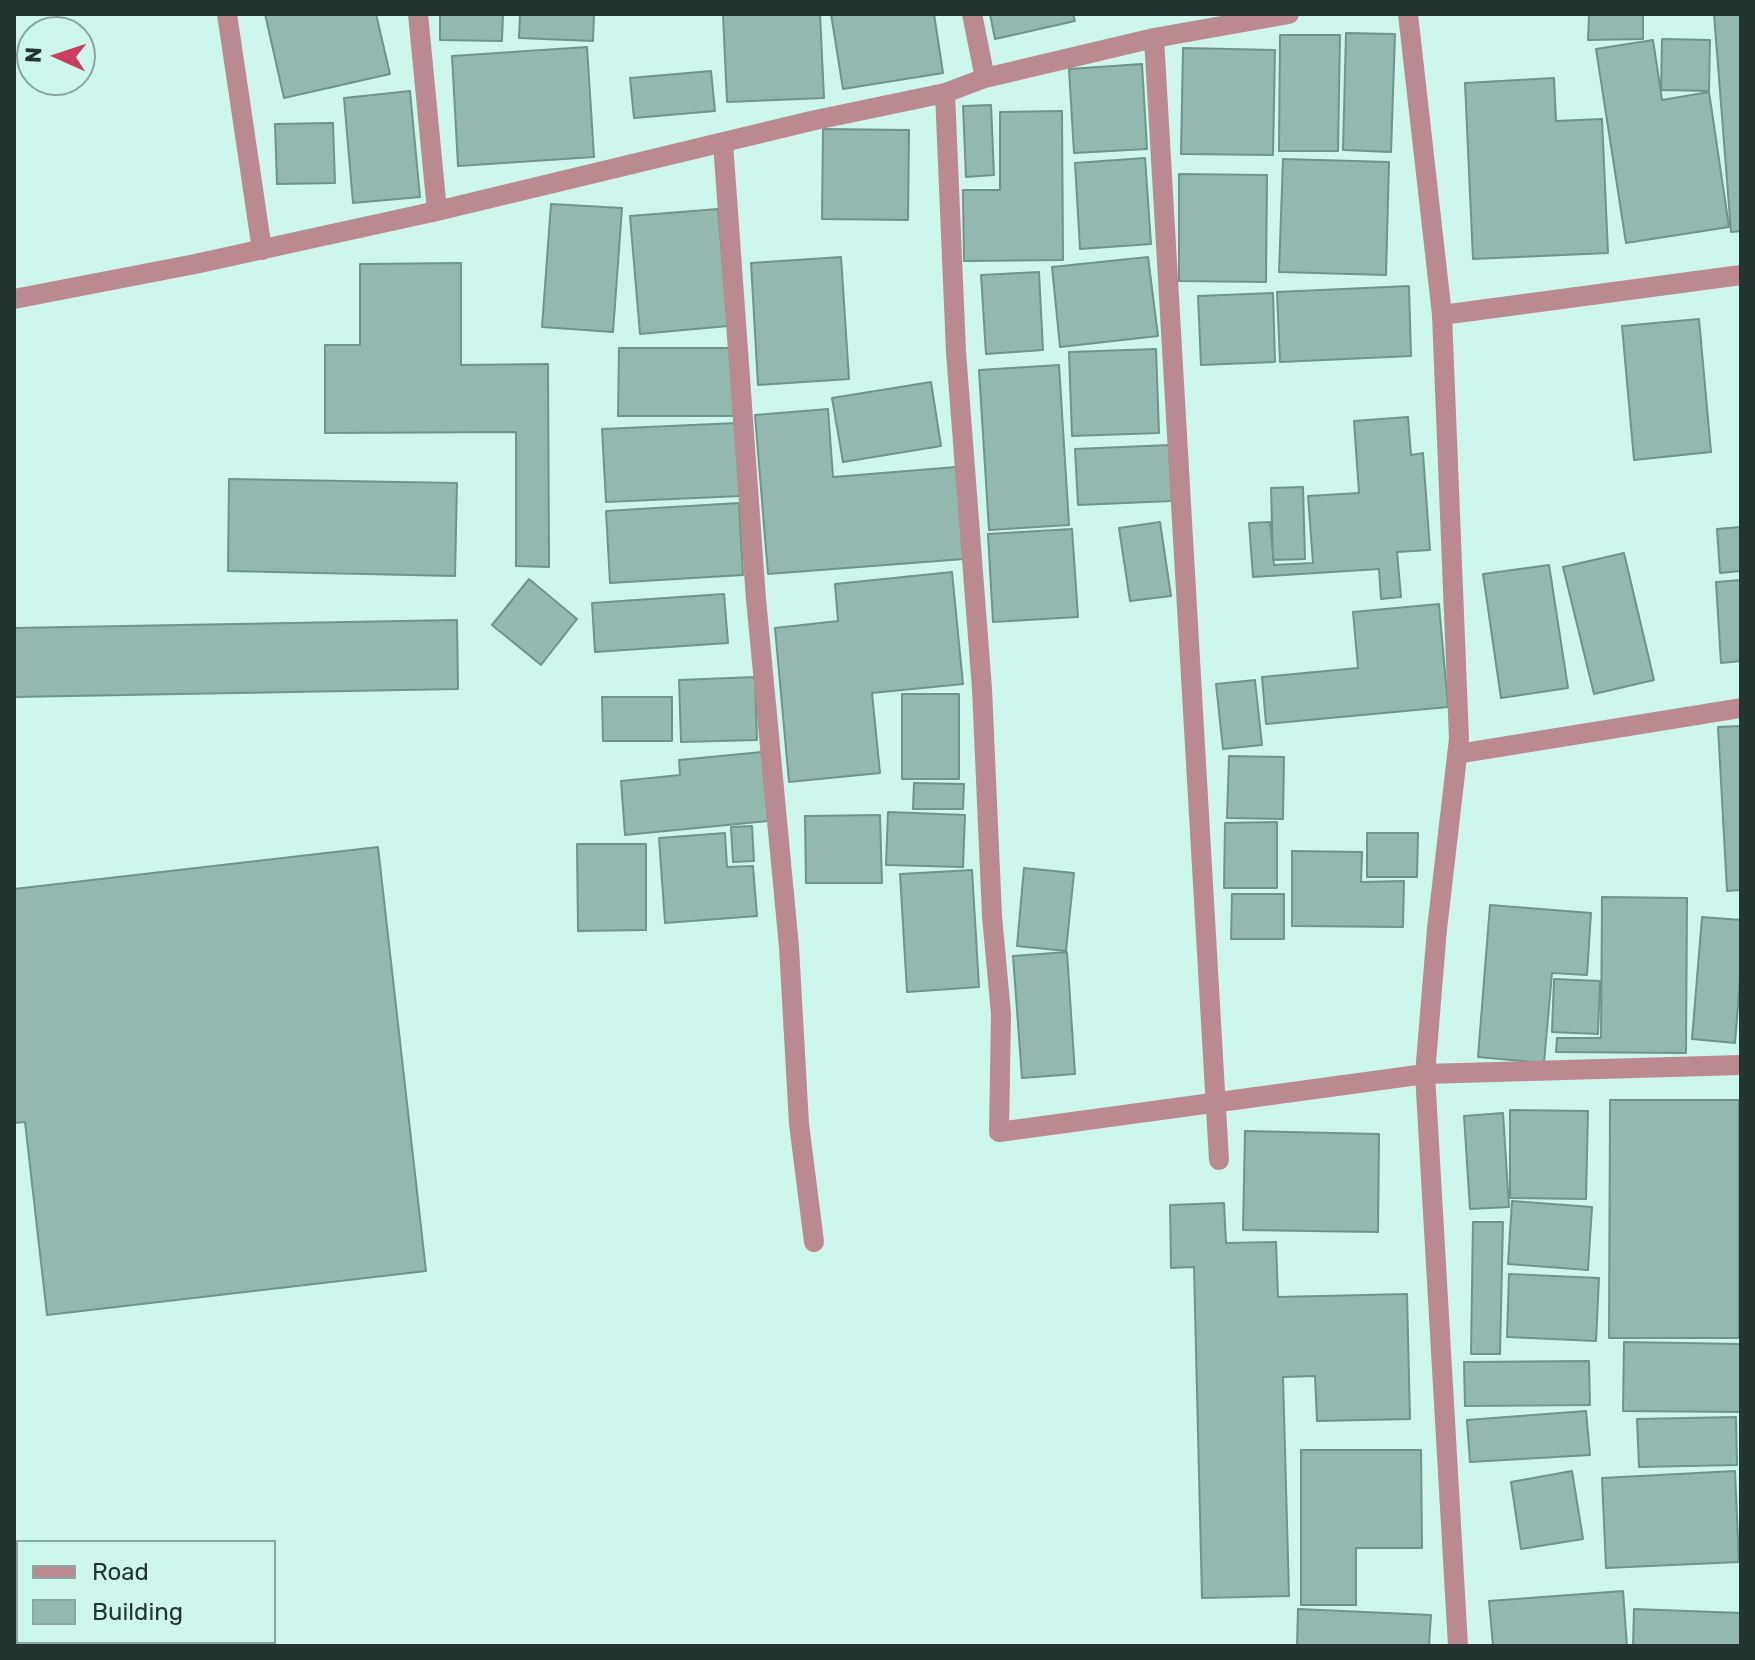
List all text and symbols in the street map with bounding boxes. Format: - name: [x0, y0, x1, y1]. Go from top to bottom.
- north arrow: [16, 16, 96, 96]
- text: N: [20, 46, 47, 63]
- legend: [16, 1540, 276, 1644]
- text: Road: [92, 1558, 149, 1586]
- text: Building: [92, 1598, 183, 1626]

